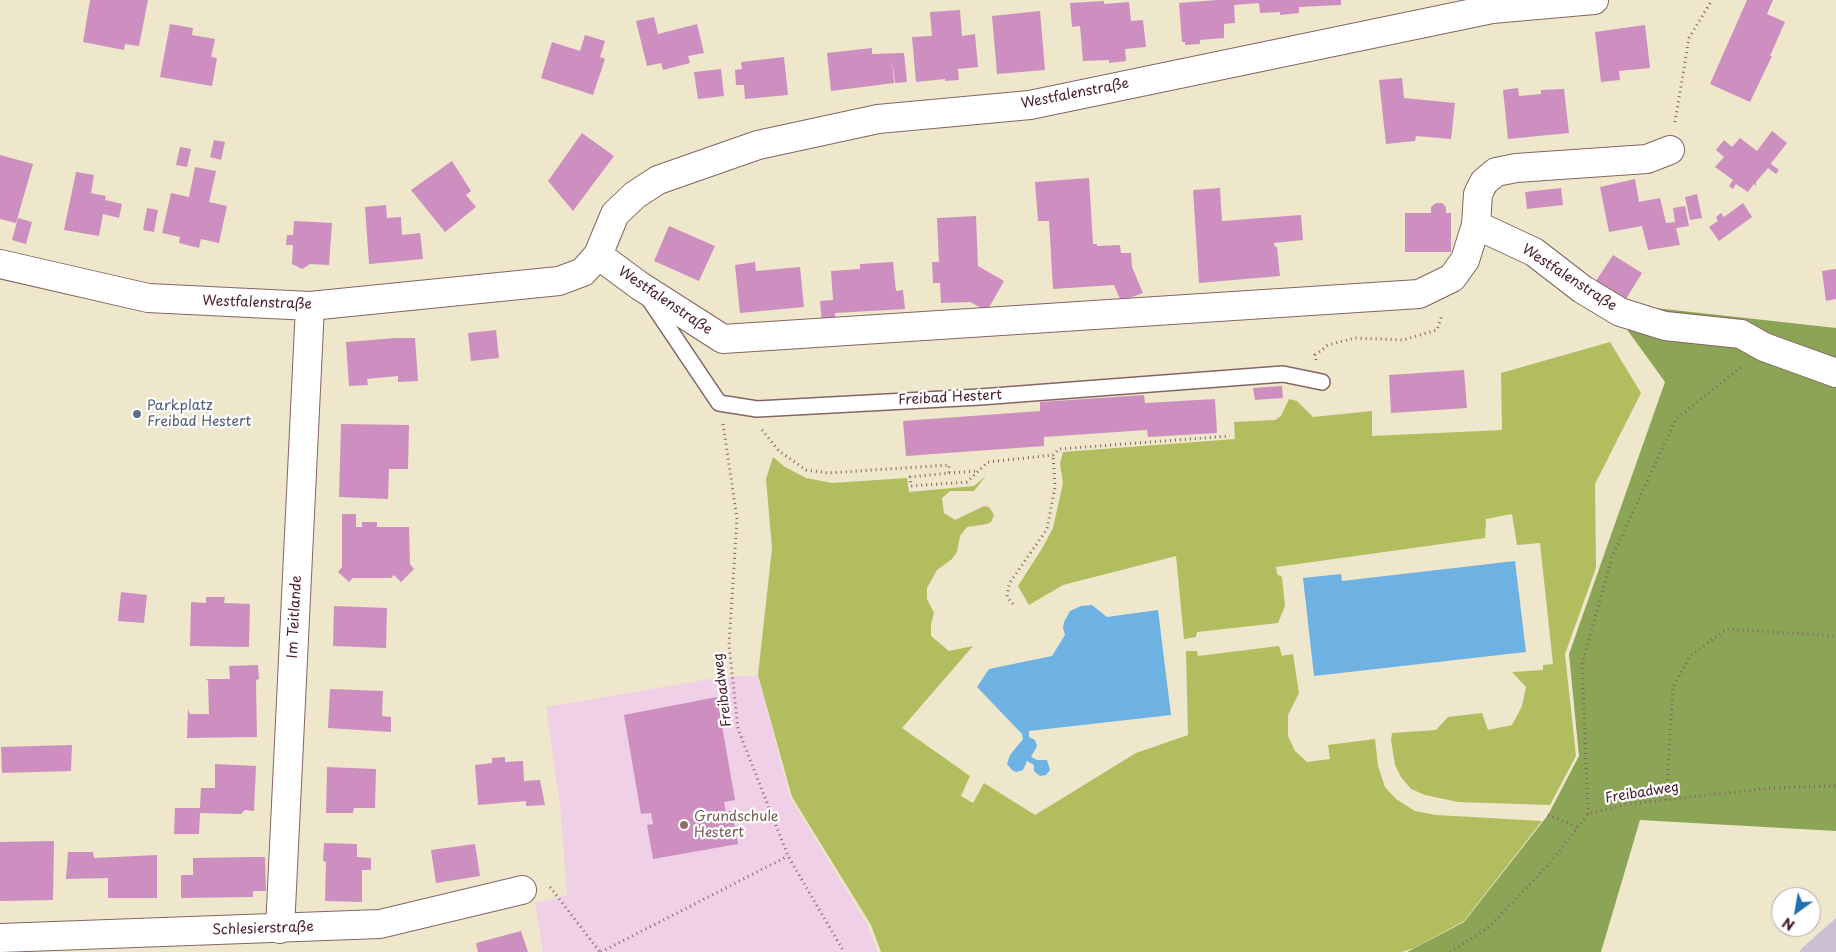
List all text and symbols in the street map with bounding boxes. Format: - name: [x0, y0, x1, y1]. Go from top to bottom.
- street label: Westfalenstraße: [1020, 75, 1130, 113]
- street label: Westfalenstraße: [1518, 241, 1620, 315]
- street label: Westfalenstraße: [615, 263, 715, 339]
- street label: Westfalenstraße: [202, 293, 312, 313]
- street label: Freibad Hestert: [898, 387, 1002, 409]
- place label: Parkplatz Freibad Hestert: [147, 398, 251, 431]
- marker: Parkplatz Freibad Hestert: [131, 408, 143, 420]
- street label: Im Teitlande: [284, 575, 306, 659]
- street label: Freibadweg: [710, 652, 736, 728]
- street label: Freibadweg: [1604, 779, 1680, 807]
- place label: Grundschule Hestert: [694, 809, 778, 842]
- marker: Grundschule Hestert: [678, 819, 690, 831]
- north arrow: [1771, 887, 1821, 937]
- text: N: [1778, 912, 1799, 936]
- street label: Schlesierstraße: [212, 919, 314, 939]

